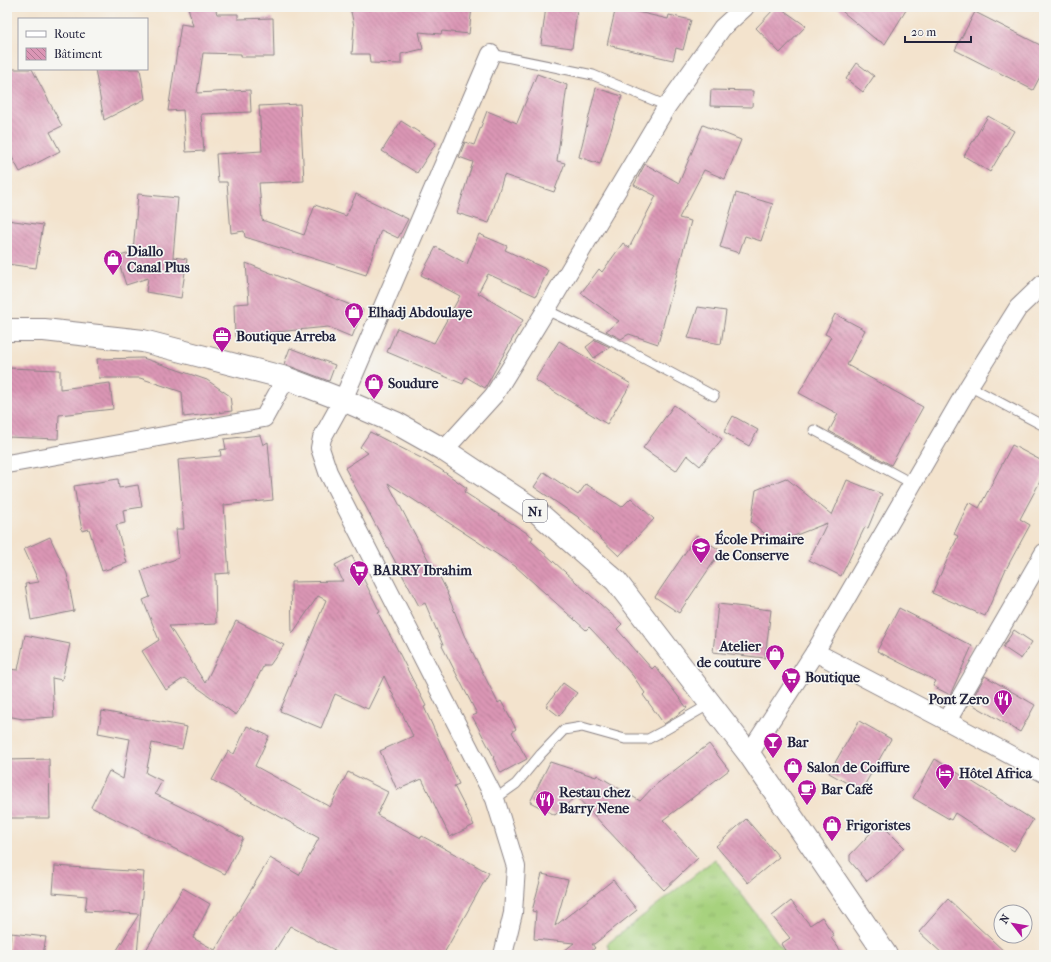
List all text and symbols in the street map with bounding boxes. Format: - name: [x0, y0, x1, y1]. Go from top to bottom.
- legend: [18, 18, 148, 70]
- scale bar: [905, 18, 971, 44]
- text: 20 m: [911, 25, 936, 39]
- text: Route: [54, 27, 86, 41]
- text: Bâtiment: [54, 47, 103, 61]
- place label: Diallo Canal Plus: [127, 243, 191, 276]
- shop icon: Diallo Canal Plus: [102, 248, 124, 276]
- shop icon: Elhadj Abdoulaye: [343, 301, 365, 329]
- place label: Elhadj Abdoulaye: [368, 304, 472, 321]
- office icon: Boutique Arreba: [211, 325, 233, 353]
- place label: Boutique Arreba: [236, 328, 336, 345]
- shop icon: Soudure: [363, 372, 385, 400]
- place label: Soudure: [388, 375, 438, 392]
- road number: N1: [523, 500, 547, 522]
- place label: École Primaire de Conserve: [715, 530, 804, 564]
- school or university icon: École Primaire de Conserve: [690, 536, 712, 564]
- supermarket icon: BARRY Ibrahim: [348, 559, 370, 587]
- place label: BARRY Ibrahim: [373, 562, 472, 579]
- place label: Atelier de couture: [697, 638, 762, 671]
- shop icon: Atelier de couture: [764, 643, 786, 671]
- supermarket icon: Boutique: [780, 666, 802, 694]
- place label: Boutique: [805, 669, 860, 686]
- restaurant icon: Pont Zero: [992, 688, 1014, 716]
- place label: Pont Zero: [928, 691, 989, 708]
- bar icon: Bar: [762, 731, 784, 759]
- place label: Bar: [787, 734, 810, 751]
- shop icon: Salon de Coiffure: [782, 756, 804, 784]
- place label: Salon de Coiffure: [807, 759, 910, 776]
- hotel icon: Hôtel Africa: [934, 762, 956, 790]
- place label: Hôtel Africa: [959, 765, 1033, 782]
- cafe icon: Bar Café: [796, 778, 818, 806]
- place label: Bar Café: [821, 781, 873, 798]
- place label: Restau chez Barry Nene: [559, 784, 631, 817]
- restaurant icon: Restau chez Barry Nene: [534, 789, 556, 817]
- shop icon: Frigoristes: [821, 814, 843, 842]
- place label: Frigoristes: [845, 817, 911, 834]
- north arrow: [993, 904, 1033, 944]
- text: N: [997, 912, 1013, 926]

